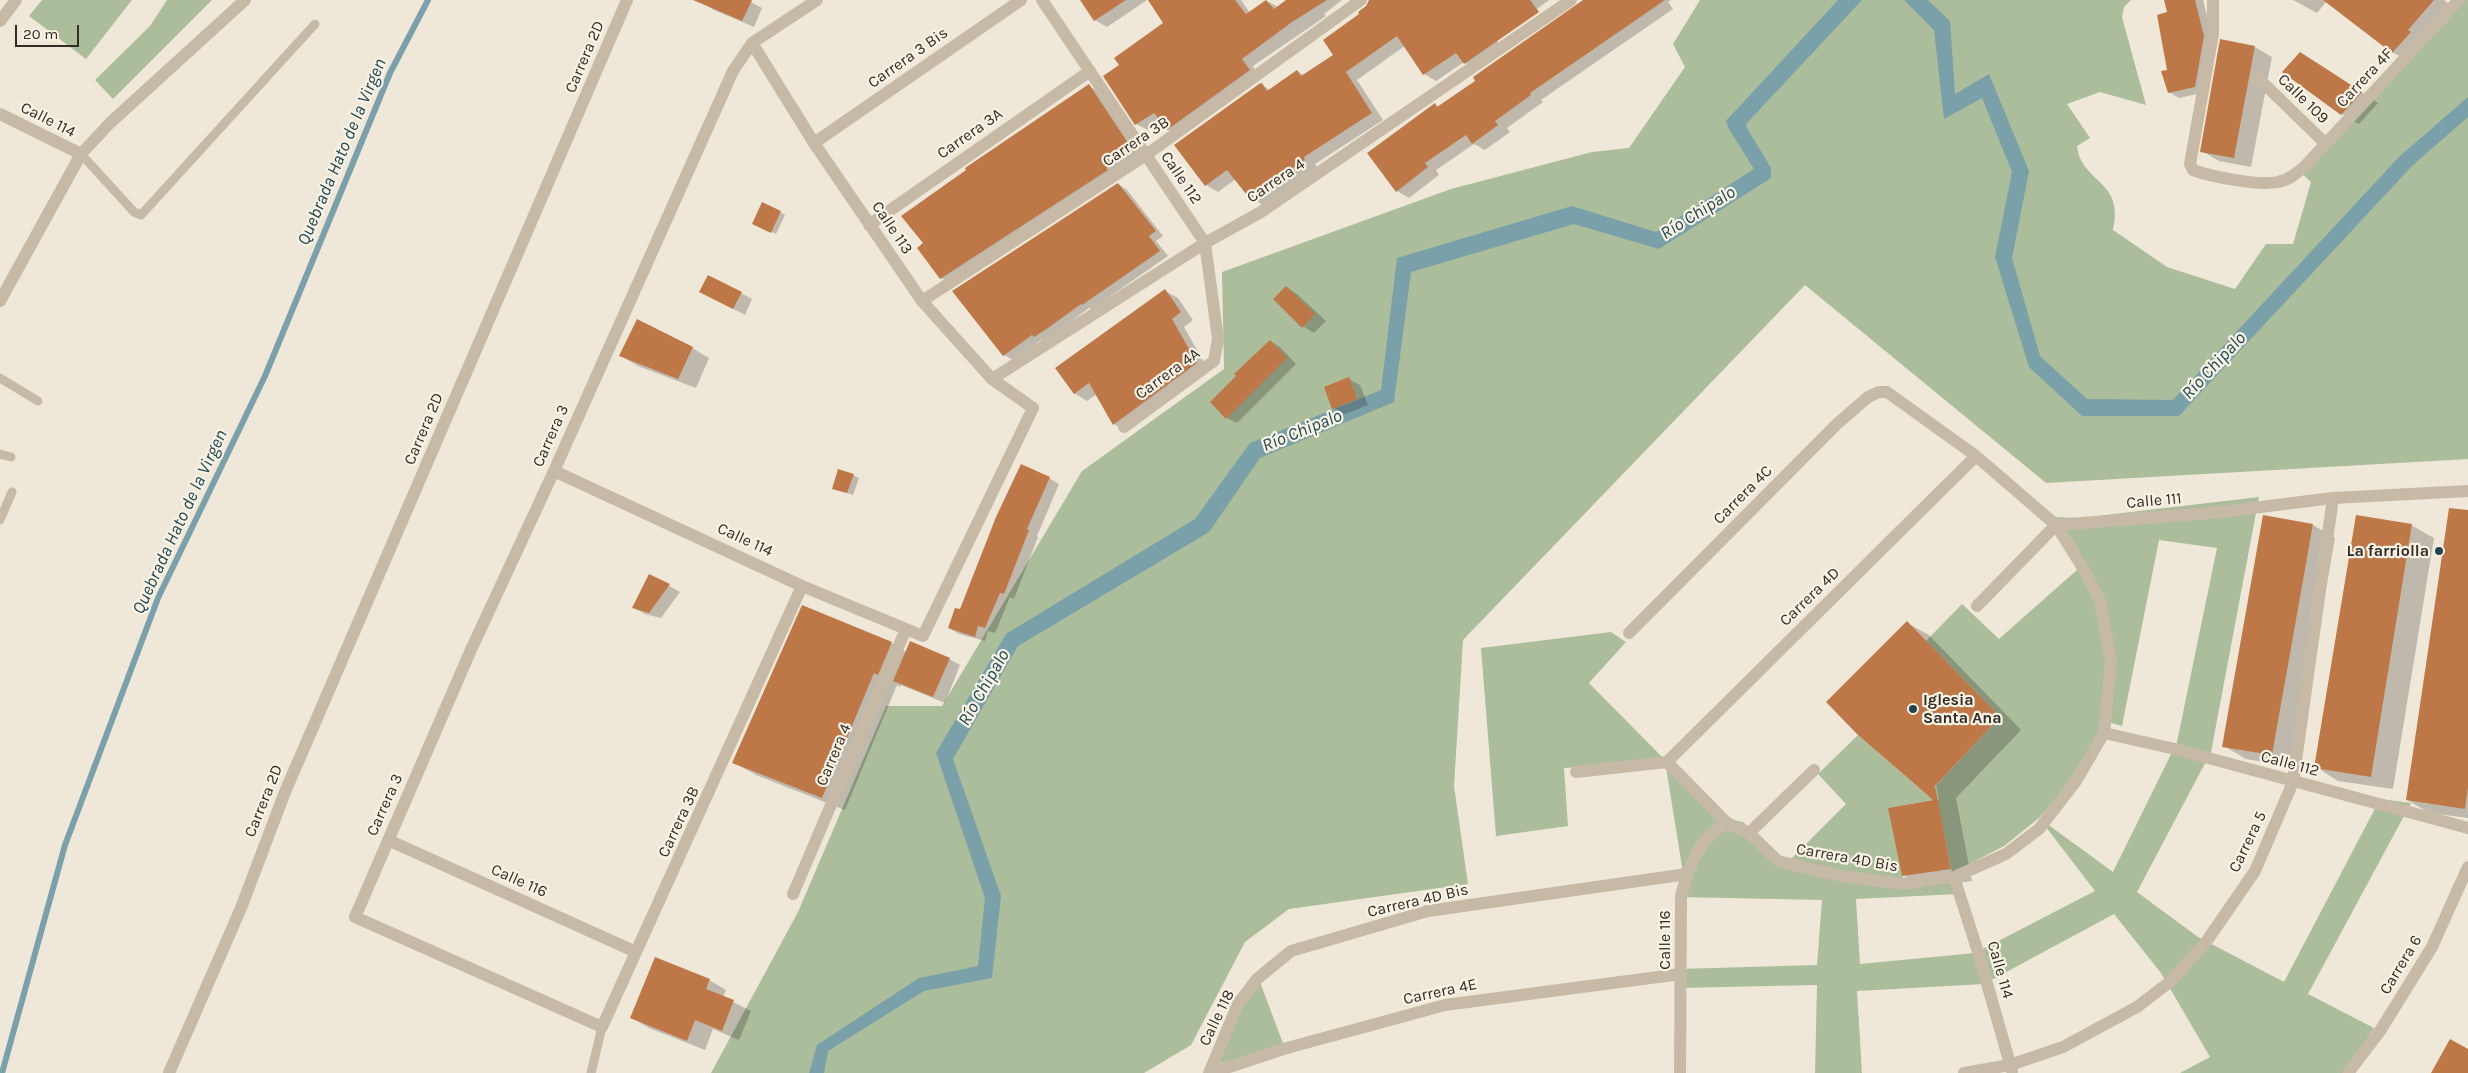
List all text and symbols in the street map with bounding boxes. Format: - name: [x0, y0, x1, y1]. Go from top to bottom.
- scale bar: [18, 15, 81, 47]
- street label: Carrera 2D: [561, 18, 609, 96]
- street label: Carrera 3 Bis: [864, 23, 952, 93]
- text: 20 m: [23, 25, 58, 43]
- street label: Carrera 4F: [2333, 44, 2397, 112]
- water label: Quebrada Hato de la Virgen: [293, 55, 391, 249]
- street label: Calle 109: [2273, 70, 2333, 128]
- street label: Calle 114: [17, 98, 79, 142]
- street label: Carrera 3A: [934, 105, 1006, 163]
- street label: Carrera 3B: [1099, 113, 1173, 171]
- street label: Calle 112: [1156, 148, 1206, 208]
- street label: Carrera 4: [1243, 155, 1309, 207]
- water label: Río Chipalo: [1657, 182, 1739, 244]
- street label: Calle 113: [867, 198, 917, 258]
- water label: Río Chipalo: [2177, 328, 2251, 404]
- street label: Carrera 4A: [1132, 344, 1204, 404]
- street label: Carrera 2D: [400, 390, 448, 468]
- street label: Carrera 3: [529, 402, 573, 470]
- water label: Río Chipalo: [1259, 405, 1345, 457]
- water label: Quebrada Hato de la Virgen: [128, 426, 232, 618]
- street label: Carrera 4C: [1710, 462, 1776, 528]
- street label: Calle 111: [2126, 489, 2182, 513]
- street label: Calle 114: [714, 519, 776, 561]
- place label: La farriolla: [2346, 541, 2429, 561]
- marker: La farriolla: [2433, 545, 2445, 557]
- street label: Carrera 4D: [1776, 564, 1844, 630]
- water label: Río Chipalo: [954, 646, 1014, 730]
- place label: Iglesia Santa Ana: [1923, 690, 2002, 728]
- marker: Iglesia Santa Ana: [1907, 703, 1919, 715]
- street label: Carrera 4: [812, 721, 856, 789]
- street label: Calle 112: [2259, 747, 2321, 781]
- street label: Carrera 2D: [241, 762, 287, 840]
- street label: Carrera 3: [363, 771, 407, 839]
- street label: Carrera 3B: [654, 783, 704, 861]
- street label: Carrera 5: [2225, 808, 2271, 876]
- street label: Carrera 4D Bis: [1795, 840, 1899, 876]
- street label: Calle 116: [488, 860, 550, 902]
- street label: Carrera 4D Bis: [1366, 880, 1470, 922]
- street label: Calle 116: [1655, 910, 1675, 970]
- street label: Carrera 6: [2376, 932, 2426, 998]
- street label: Calle 114: [1983, 939, 2017, 1001]
- street label: Carrera 4E: [1401, 975, 1479, 1009]
- street label: Calle 118: [1195, 987, 1239, 1049]

